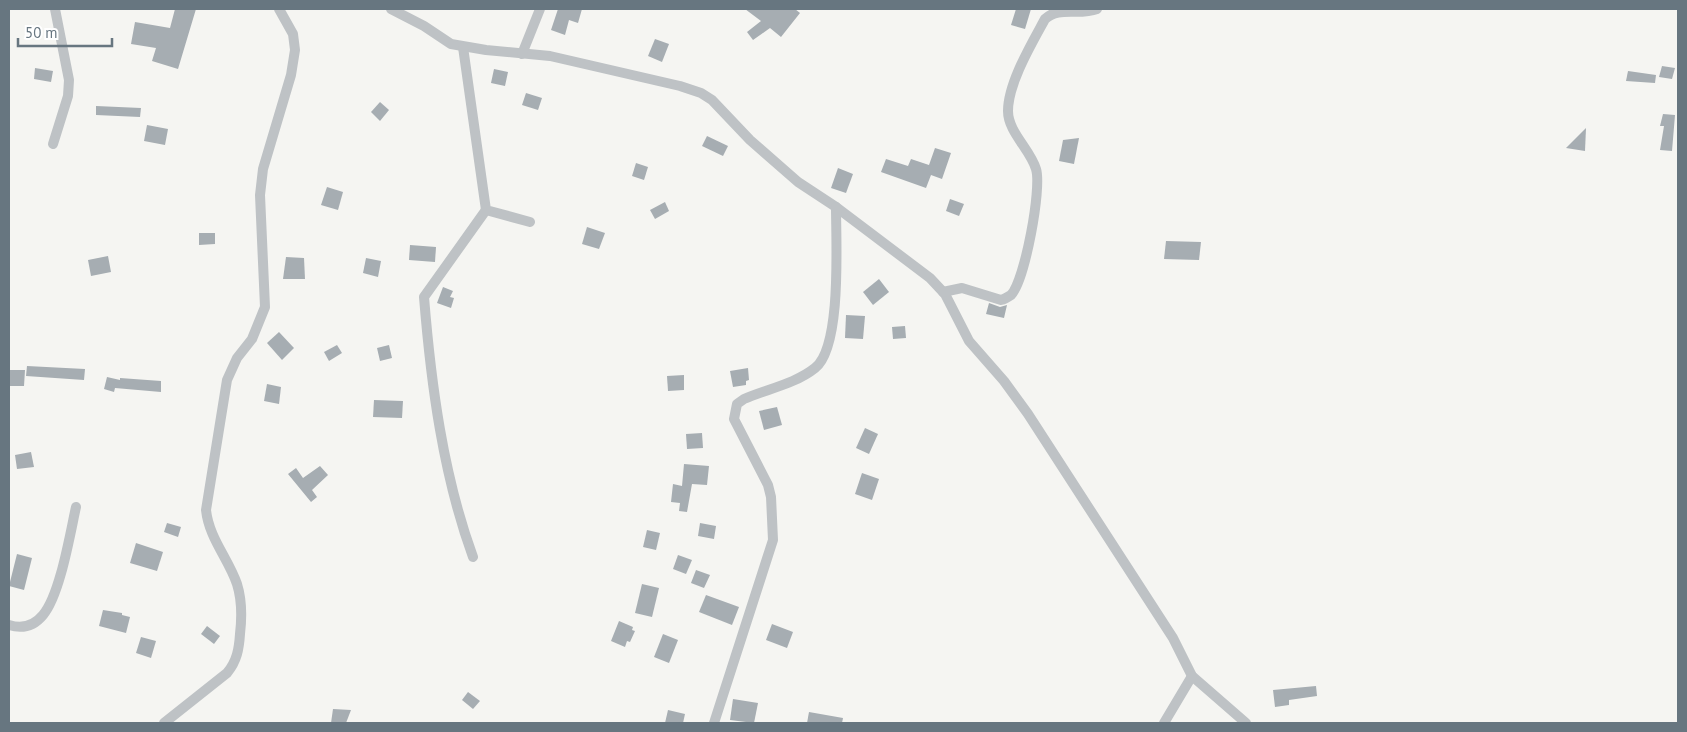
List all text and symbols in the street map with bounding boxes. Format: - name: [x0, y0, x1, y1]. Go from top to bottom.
- scale bar: [18, 15, 111, 47]
- text: 50 m: [25, 23, 58, 42]

